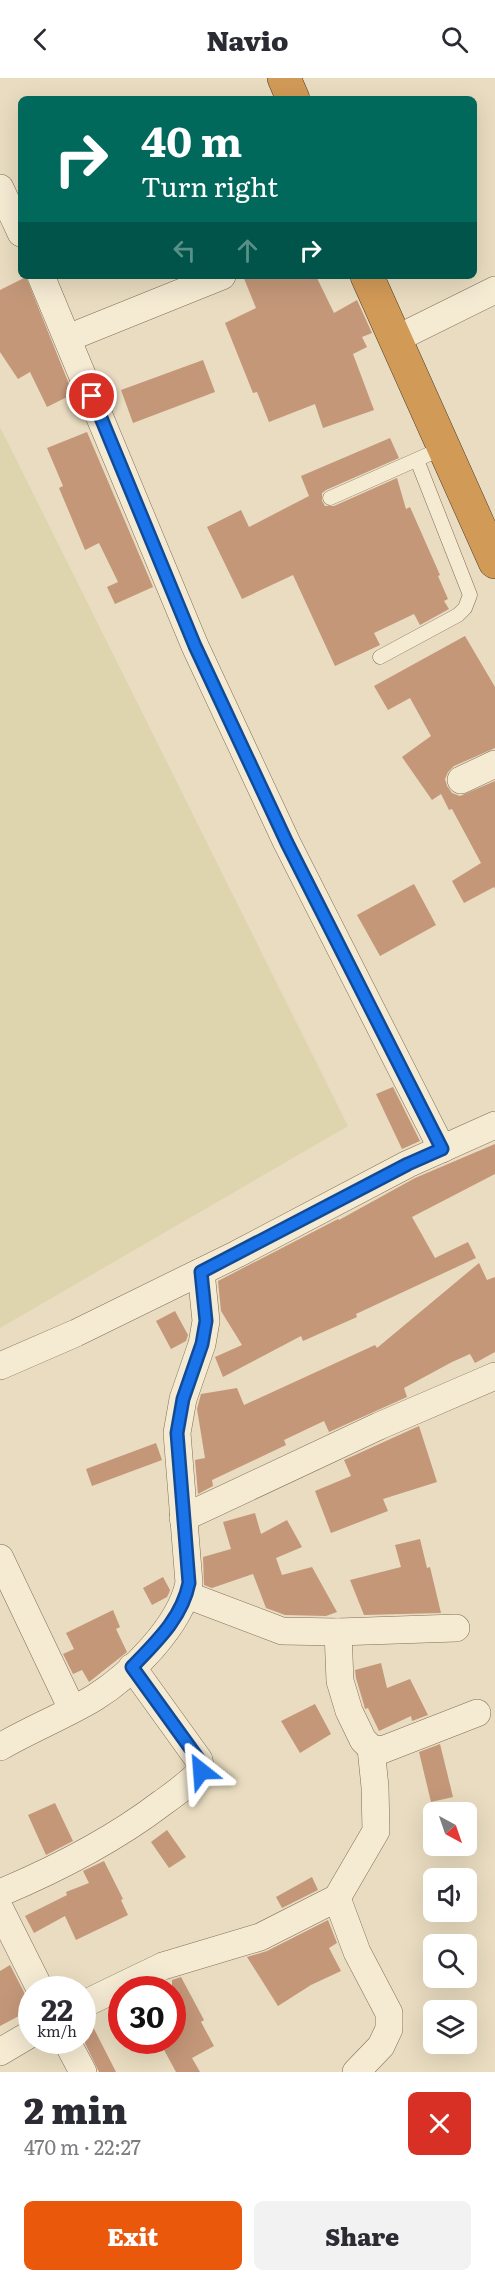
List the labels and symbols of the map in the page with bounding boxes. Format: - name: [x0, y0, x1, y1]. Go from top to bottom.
- pin: [66, 370, 117, 421]
- position arrow: [169, 1739, 233, 1803]
- north arrow: [423, 1802, 477, 1856]
- speed limit sign: 30: [108, 1976, 186, 2054]

